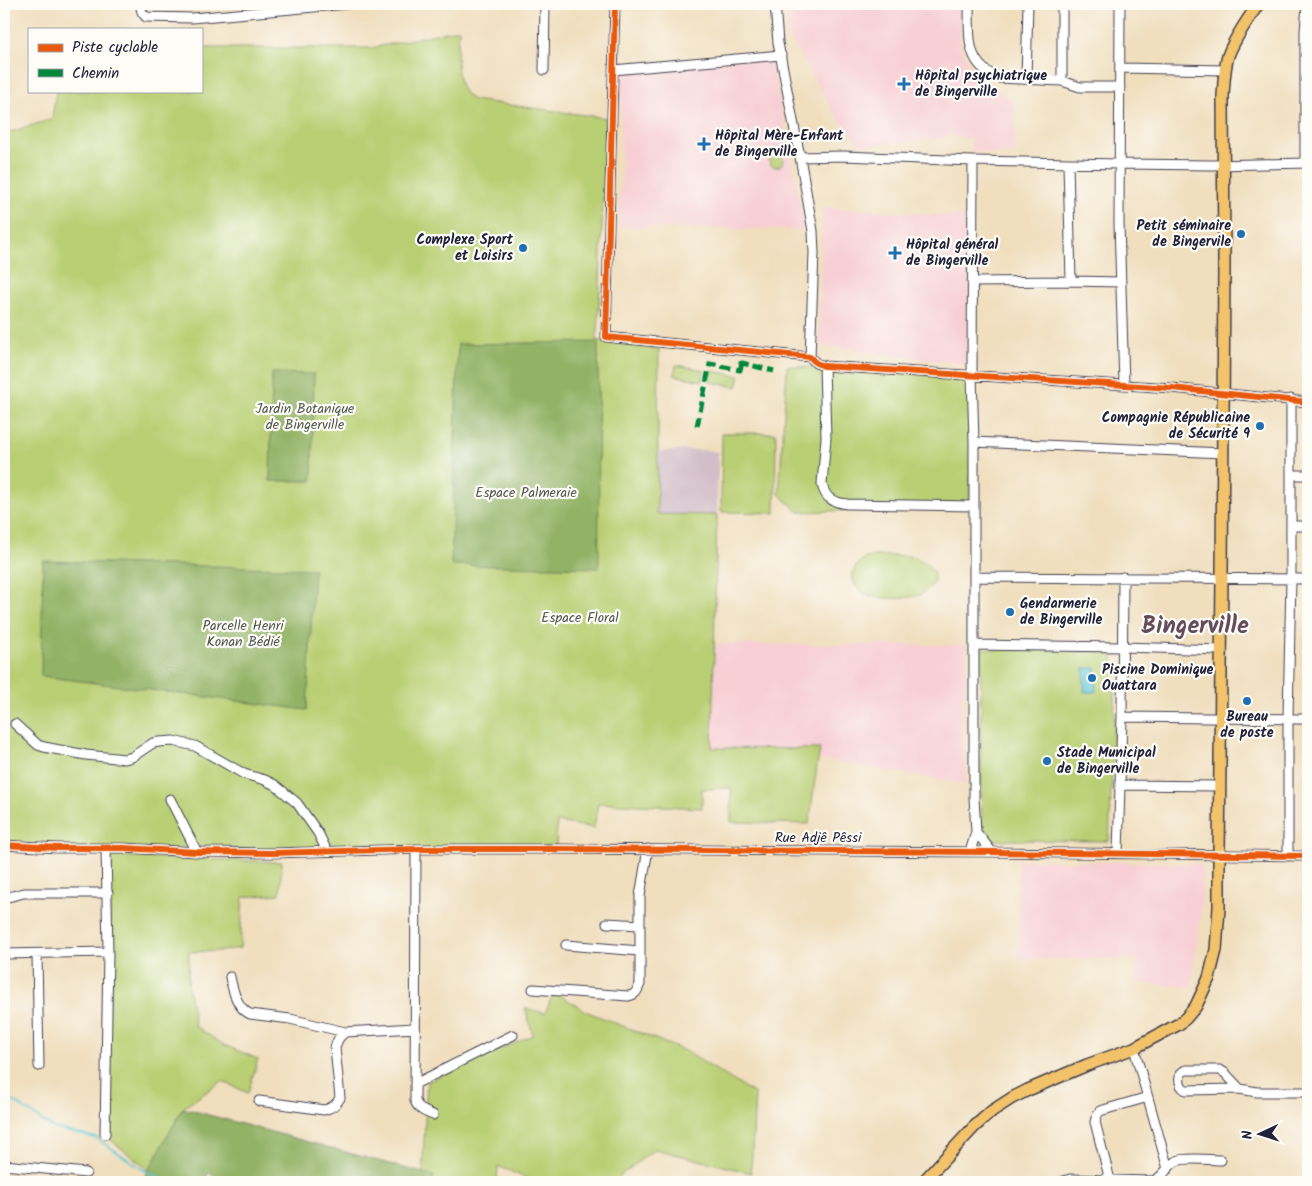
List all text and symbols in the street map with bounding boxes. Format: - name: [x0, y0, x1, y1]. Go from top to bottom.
- legend: [28, 28, 202, 92]
- text: Piste cyclable: [72, 36, 158, 60]
- text: Chemin: [72, 62, 119, 86]
- place label: Hôpital psychiatrique de Bingerville: [915, 65, 1047, 103]
- marker: Hôpital psychiatrique de Bingerville: [897, 77, 911, 91]
- place label: Hôpital Mère-Enfant de Bingerville: [715, 125, 844, 163]
- marker: Hôpital Mère-Enfant de Bingerville: [697, 137, 711, 151]
- place label: Petit séminaire de Bingervile: [1136, 215, 1231, 253]
- marker: Petit séminaire de Bingervile: [1235, 228, 1247, 240]
- place label: Complexe Sport et Loisirs: [417, 229, 514, 267]
- place label: Hôpital général de Bingerville: [906, 234, 999, 272]
- marker: Complexe Sport et Loisirs: [517, 242, 529, 254]
- marker: Hôpital général de Bingerville: [888, 246, 902, 260]
- park label: Jardin Botanique de Bingerville: [256, 398, 355, 436]
- place label: Compagnie Républicaine de Sécurité 9: [1102, 407, 1250, 445]
- marker: Compagnie Républicaine de Sécurité 9: [1254, 420, 1266, 432]
- park label: Espace Palmeraie: [475, 482, 577, 504]
- place label: Gendarmerie de Bingerville: [1020, 593, 1103, 631]
- marker: Gendarmerie de Bingerville: [1004, 606, 1016, 618]
- park label: Espace Floral: [541, 607, 619, 629]
- district label: Bingerville: [1141, 607, 1249, 646]
- park label: Parcelle Henri Konan Bédié: [202, 615, 284, 653]
- place label: Piscine Dominique Ouattara: [1102, 659, 1214, 697]
- marker: Piscine Dominique Ouattara: [1086, 672, 1098, 684]
- marker: Bureau de poste: [1241, 695, 1253, 707]
- place label: Bureau de poste: [1220, 706, 1274, 744]
- place label: Stade Municipal de Bingerville: [1057, 742, 1156, 780]
- marker: Stade Municipal de Bingerville: [1041, 755, 1053, 767]
- street label: Rue Adjê Pêssi: [775, 827, 862, 849]
- north arrow: [1234, 1108, 1284, 1158]
- text: N: [1237, 1130, 1259, 1140]

